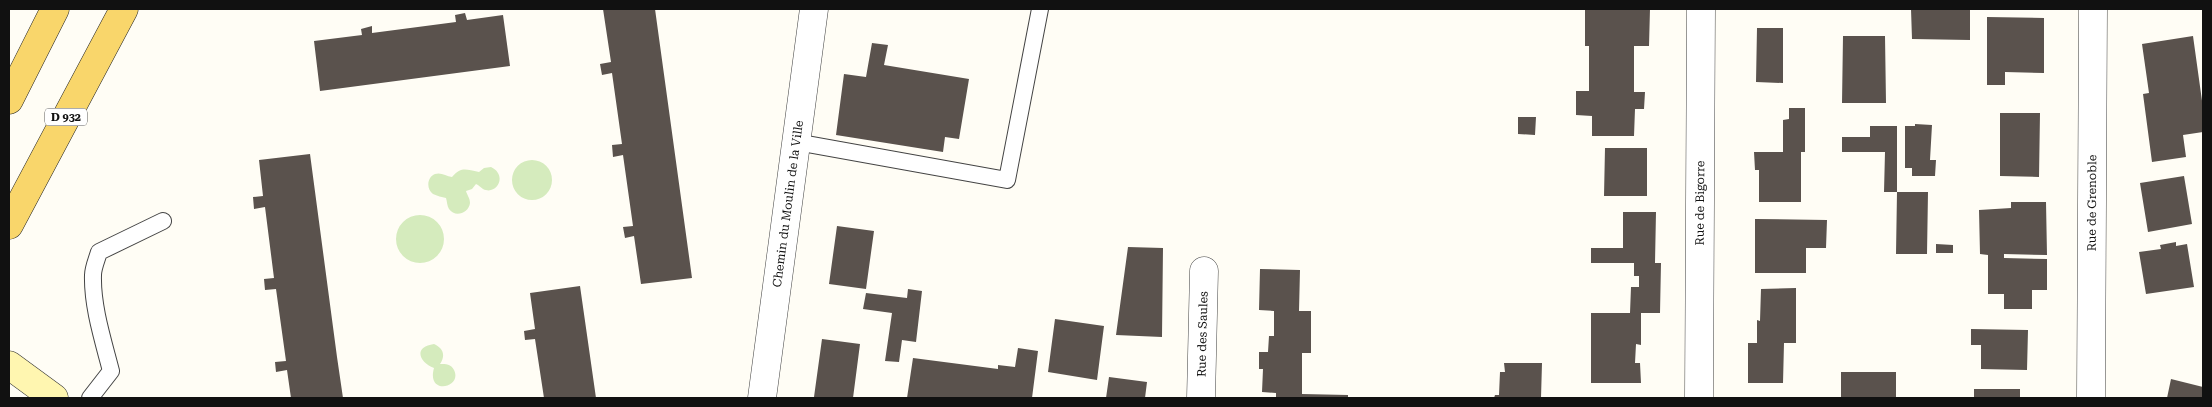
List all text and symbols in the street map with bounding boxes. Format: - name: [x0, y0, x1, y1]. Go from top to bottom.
- road number: D 932: [45, 108, 87, 125]
- street label: Chemin du Moulin de la Ville: [770, 119, 806, 288]
- street label: Rue de Grenoble: [2085, 154, 2099, 251]
- street label: Rue de Bigorre: [1693, 160, 1707, 245]
- street label: Rue des Saules: [1195, 291, 1211, 377]

